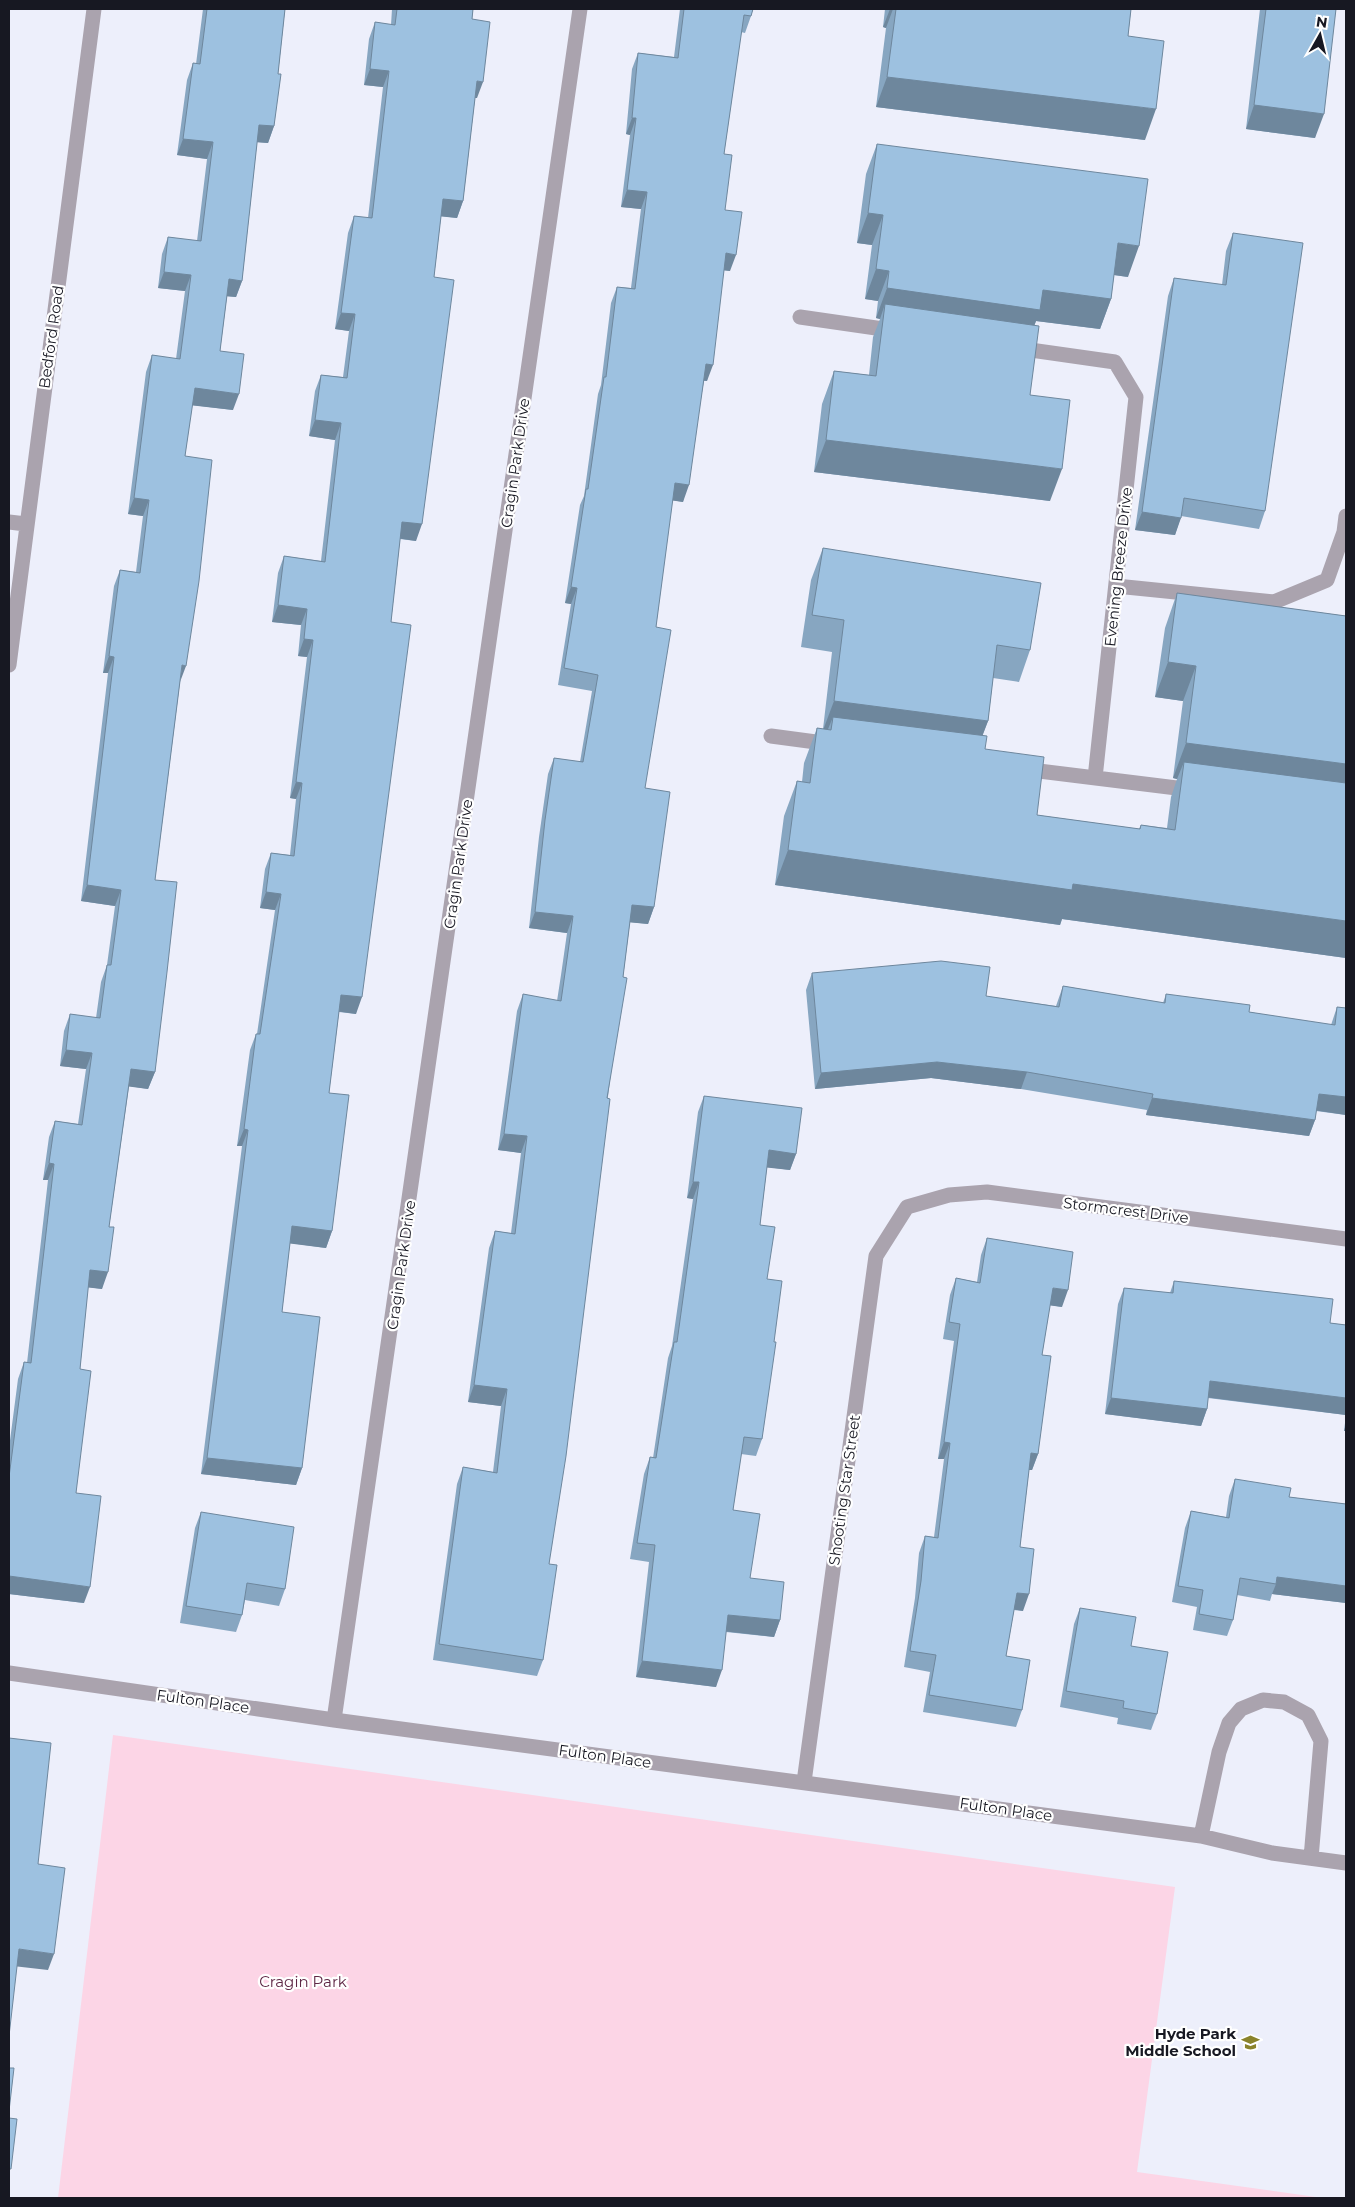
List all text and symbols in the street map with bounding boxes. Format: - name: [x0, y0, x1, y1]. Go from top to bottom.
- north arrow: [1295, 10, 1345, 60]
- text: N: [1315, 12, 1329, 32]
- street label: Bedford Road: [34, 284, 68, 390]
- street label: Cragin Park Drive: [496, 397, 534, 529]
- street label: Evening Breeze Drive: [1100, 486, 1136, 648]
- street label: Cragin Park Drive: [439, 798, 477, 930]
- street label: Stormcrest Drive: [1062, 1193, 1190, 1227]
- street label: Cragin Park Drive: [382, 1199, 420, 1331]
- street label: Shooting Star Street: [824, 1414, 864, 1566]
- street label: Fulton Place: [155, 1685, 251, 1717]
- street label: Fulton Place: [557, 1740, 653, 1772]
- street label: Fulton Place: [958, 1793, 1054, 1825]
- park label: Cragin Park: [259, 1972, 347, 1991]
- place label: Hyde Park Middle School: [1125, 2024, 1236, 2060]
- school or university icon: Hyde Park Middle School: [1240, 2032, 1260, 2052]

